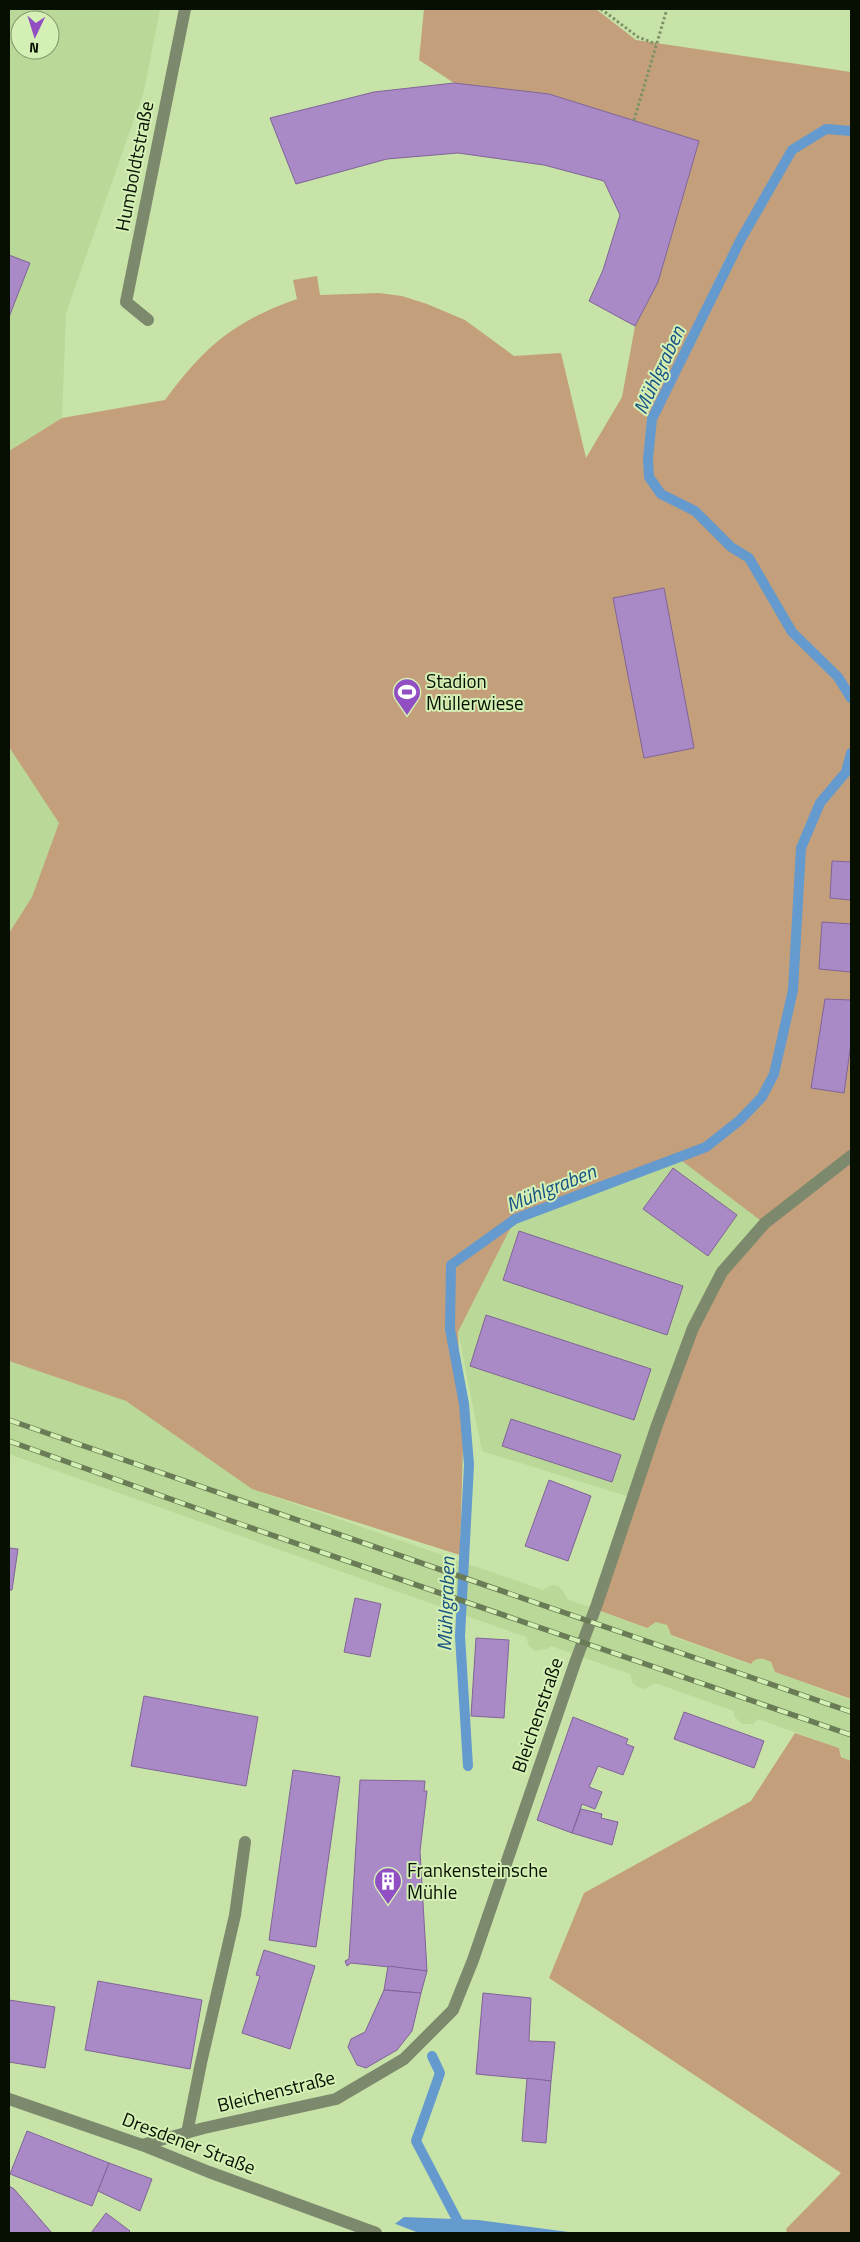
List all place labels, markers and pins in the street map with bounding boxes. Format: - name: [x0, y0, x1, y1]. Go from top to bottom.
- place label: Stadion Müllerwiese: [426, 666, 524, 717]
- sports icon: Stadion Müllerwiese: [392, 677, 422, 716]
- place label: Frankensteinsche Mühle: [407, 1855, 548, 1906]
- building icon: Frankensteinsche Mühle: [373, 1866, 403, 1905]

